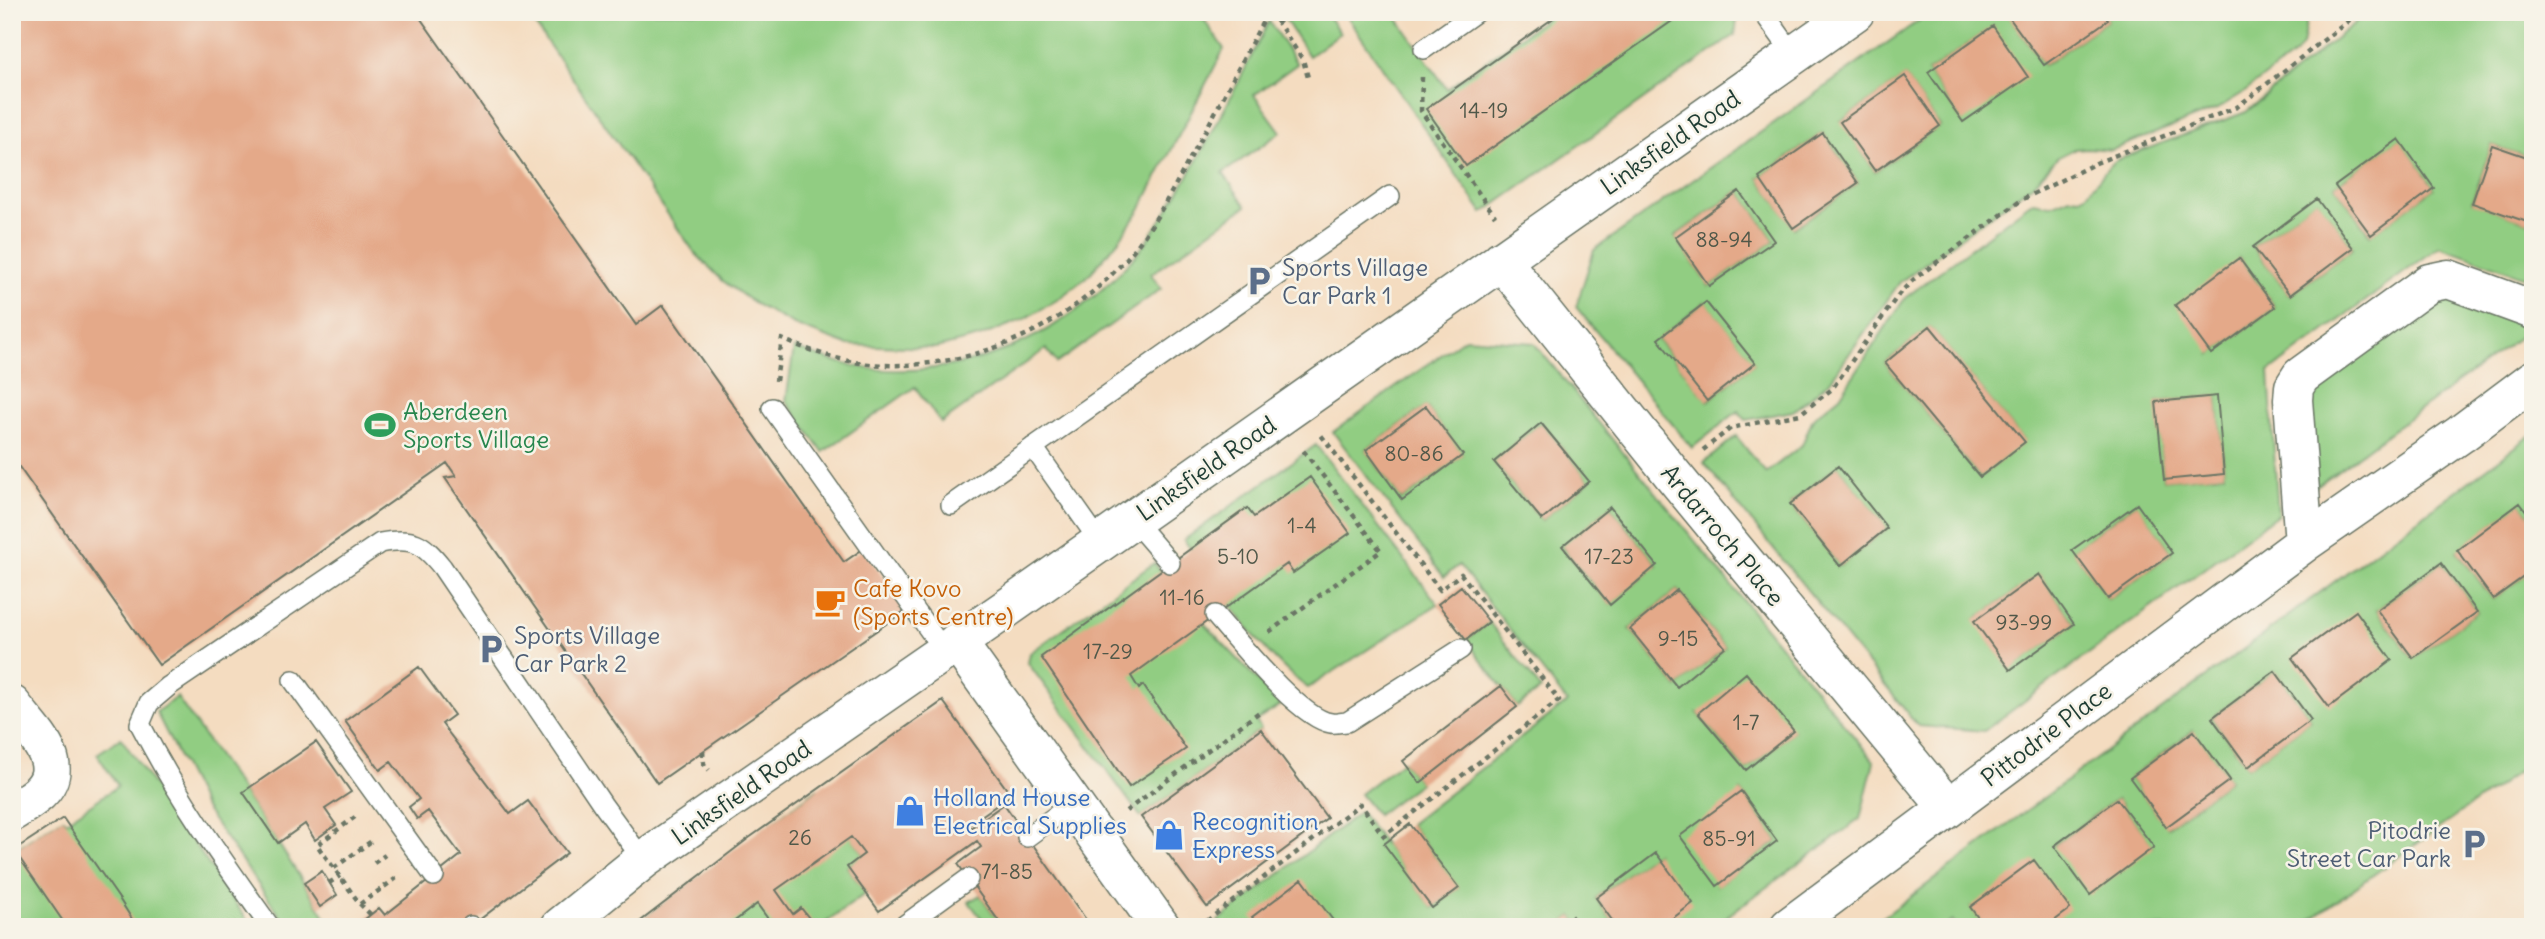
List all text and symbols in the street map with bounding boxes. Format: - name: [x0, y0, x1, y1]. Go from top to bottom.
- street label: Linksfield Road: [1595, 83, 1745, 201]
- house number: 14-19: [1460, 97, 1508, 124]
- house number: 88-94: [1695, 226, 1753, 253]
- place label: Sports Village Car Park 1: [1282, 252, 1428, 310]
- parking icon: Sports Village Car Park 1: [1242, 264, 1276, 298]
- place label: Aberdeen Sports Village: [403, 396, 549, 454]
- sports icon: Aberdeen Sports Village: [363, 408, 397, 442]
- street label: Linksfield Road: [1131, 409, 1281, 527]
- house number: 80-86: [1384, 440, 1444, 467]
- street label: Ardarroch Place: [1655, 458, 1791, 612]
- house number: 1-4: [1287, 512, 1317, 539]
- house number: 5-10: [1217, 543, 1259, 570]
- house number: 17-23: [1584, 543, 1634, 570]
- place label: Cafe Kovo (Sports Centre): [853, 573, 1014, 631]
- house number: 11-16: [1159, 584, 1205, 611]
- cafe icon: Cafe Kovo (Sports Centre): [813, 585, 847, 619]
- house number: 93-99: [1996, 609, 2052, 636]
- place label: Sports Village Car Park 2: [514, 620, 660, 678]
- house number: 9-15: [1658, 625, 1698, 652]
- parking icon: Sports Village Car Park 2: [474, 632, 508, 666]
- house number: 17-29: [1083, 638, 1133, 665]
- street label: Pittodrie Place: [1975, 675, 2117, 793]
- house number: 1-7: [1733, 709, 1759, 736]
- street label: Linksfield Road: [666, 733, 816, 851]
- place label: Holland House Electrical Supplies: [933, 782, 1127, 840]
- shop icon: Holland House Electrical Supplies: [893, 794, 927, 828]
- place label: Recognition Express: [1192, 806, 1319, 864]
- place label: Pitodrie Street Car Park: [2287, 815, 2451, 873]
- shop icon: Recognition Express: [1152, 818, 1186, 852]
- house number: 26: [788, 824, 812, 851]
- house number: 85-91: [1702, 825, 1756, 852]
- parking icon: Pitodrie Street Car Park: [2457, 827, 2491, 861]
- house number: 71-85: [981, 858, 1033, 885]

